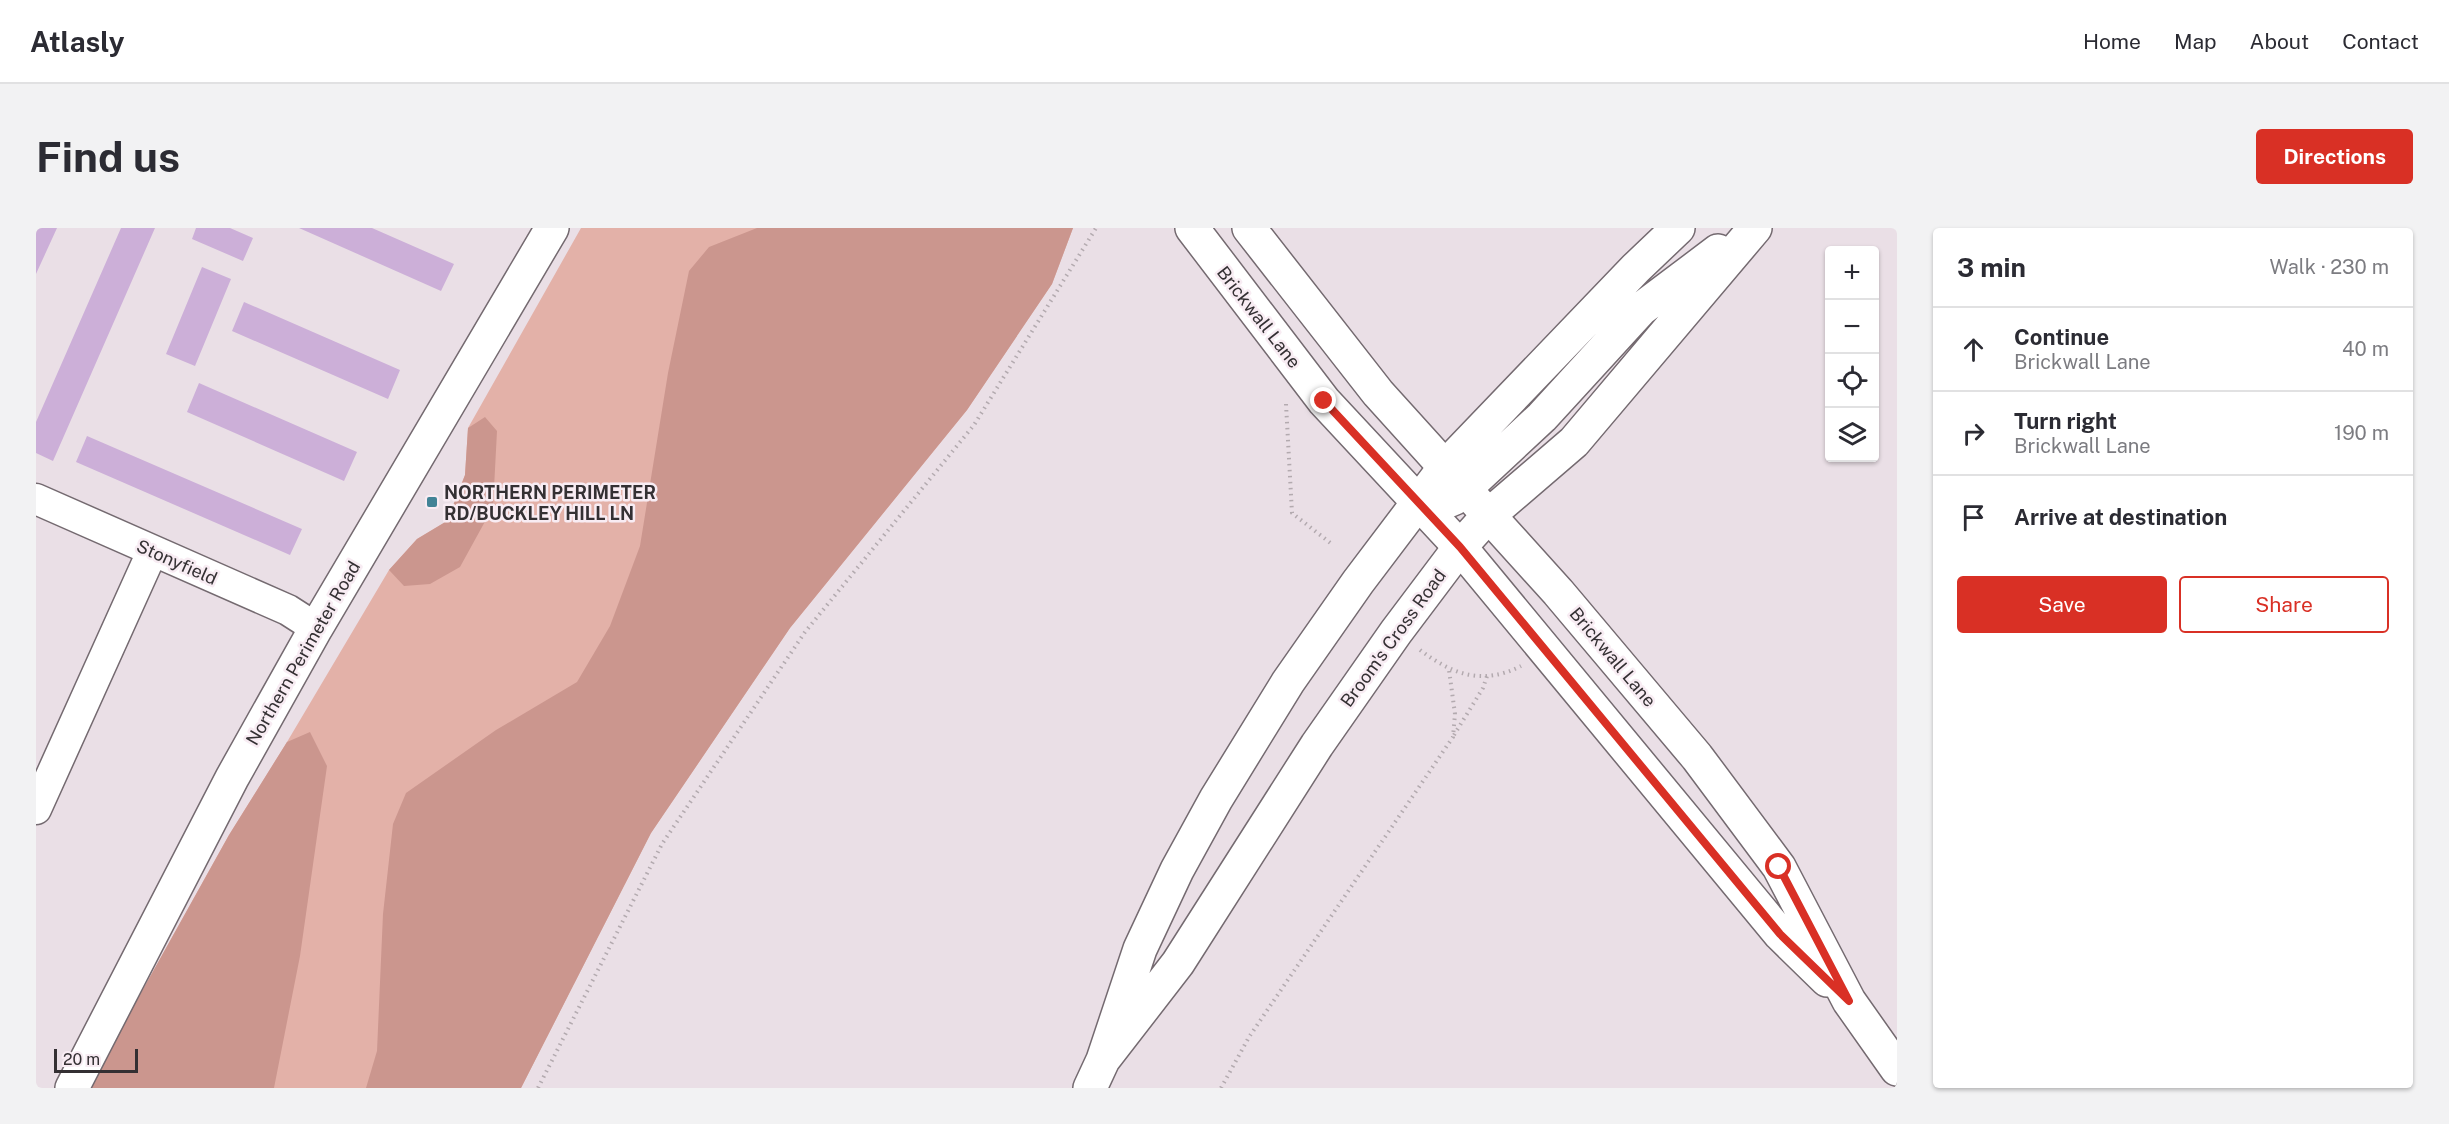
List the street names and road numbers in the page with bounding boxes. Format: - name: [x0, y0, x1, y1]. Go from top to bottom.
- street label: Brickwall Lane: [1213, 262, 1305, 372]
- street label: Stonyfield: [133, 535, 221, 589]
- street label: Northern Perimeter Road: [242, 557, 364, 749]
- street label: Broom's Cross Road: [1336, 565, 1450, 711]
- street label: Brickwall Lane: [1565, 603, 1661, 711]

